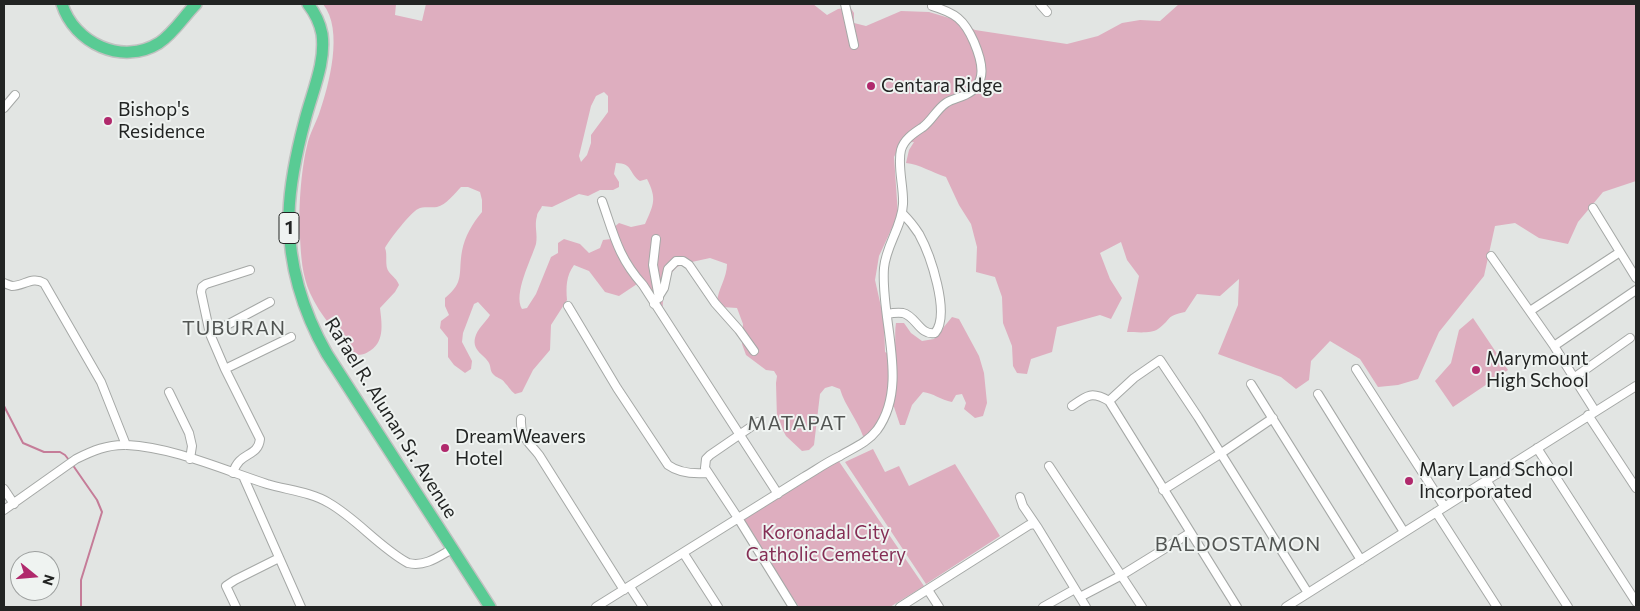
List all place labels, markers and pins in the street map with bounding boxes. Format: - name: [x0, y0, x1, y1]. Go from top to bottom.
- place label: Centara Ridge: [881, 75, 1002, 97]
- marker: Centara Ridge: [865, 80, 877, 92]
- place label: Bishop's Residence: [118, 99, 205, 143]
- marker: Bishop's Residence: [102, 115, 114, 127]
- place label: Marymount High School: [1486, 348, 1589, 392]
- marker: Marymount High School: [1470, 364, 1482, 376]
- place label: DreamWeavers Hotel: [455, 426, 586, 470]
- marker: DreamWeavers Hotel: [439, 442, 451, 454]
- place label: Mary Land School Incorporated: [1419, 459, 1573, 503]
- marker: Mary Land School Incorporated: [1403, 475, 1415, 487]

